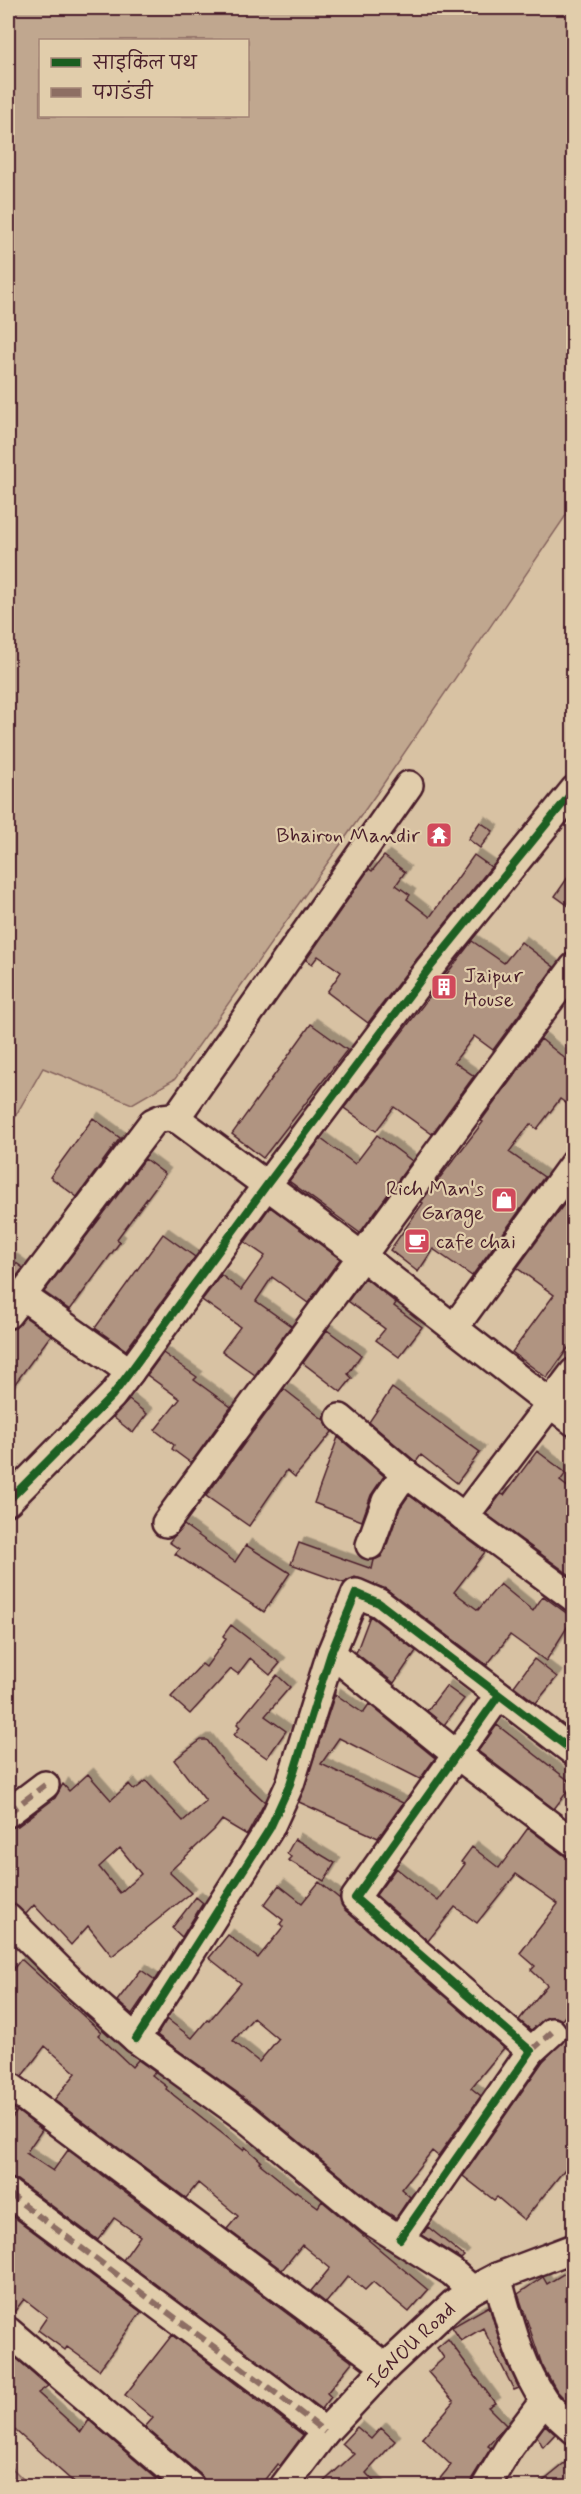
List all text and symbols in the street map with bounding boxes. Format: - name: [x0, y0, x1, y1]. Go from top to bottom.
- legend: [39, 39, 249, 117]
- text: साइकिल पथ: [92, 49, 198, 76]
- text: पगडंडी: [92, 79, 153, 106]
- temple icon: Bhairon Mandir: [424, 820, 454, 850]
- place label: Bhairon Mandir: [276, 822, 420, 850]
- place label: Jaipur House: [464, 962, 523, 1014]
- building icon: Jaipur House: [429, 972, 459, 1002]
- place label: Rich Man's Garage: [386, 1175, 484, 1228]
- shop icon: Rich Man's Garage: [489, 1185, 519, 1215]
- cafe icon: cafe chai: [402, 1226, 432, 1256]
- place label: cafe chai: [436, 1228, 516, 1256]
- street label: IGNOU Road: [360, 2296, 462, 2395]

